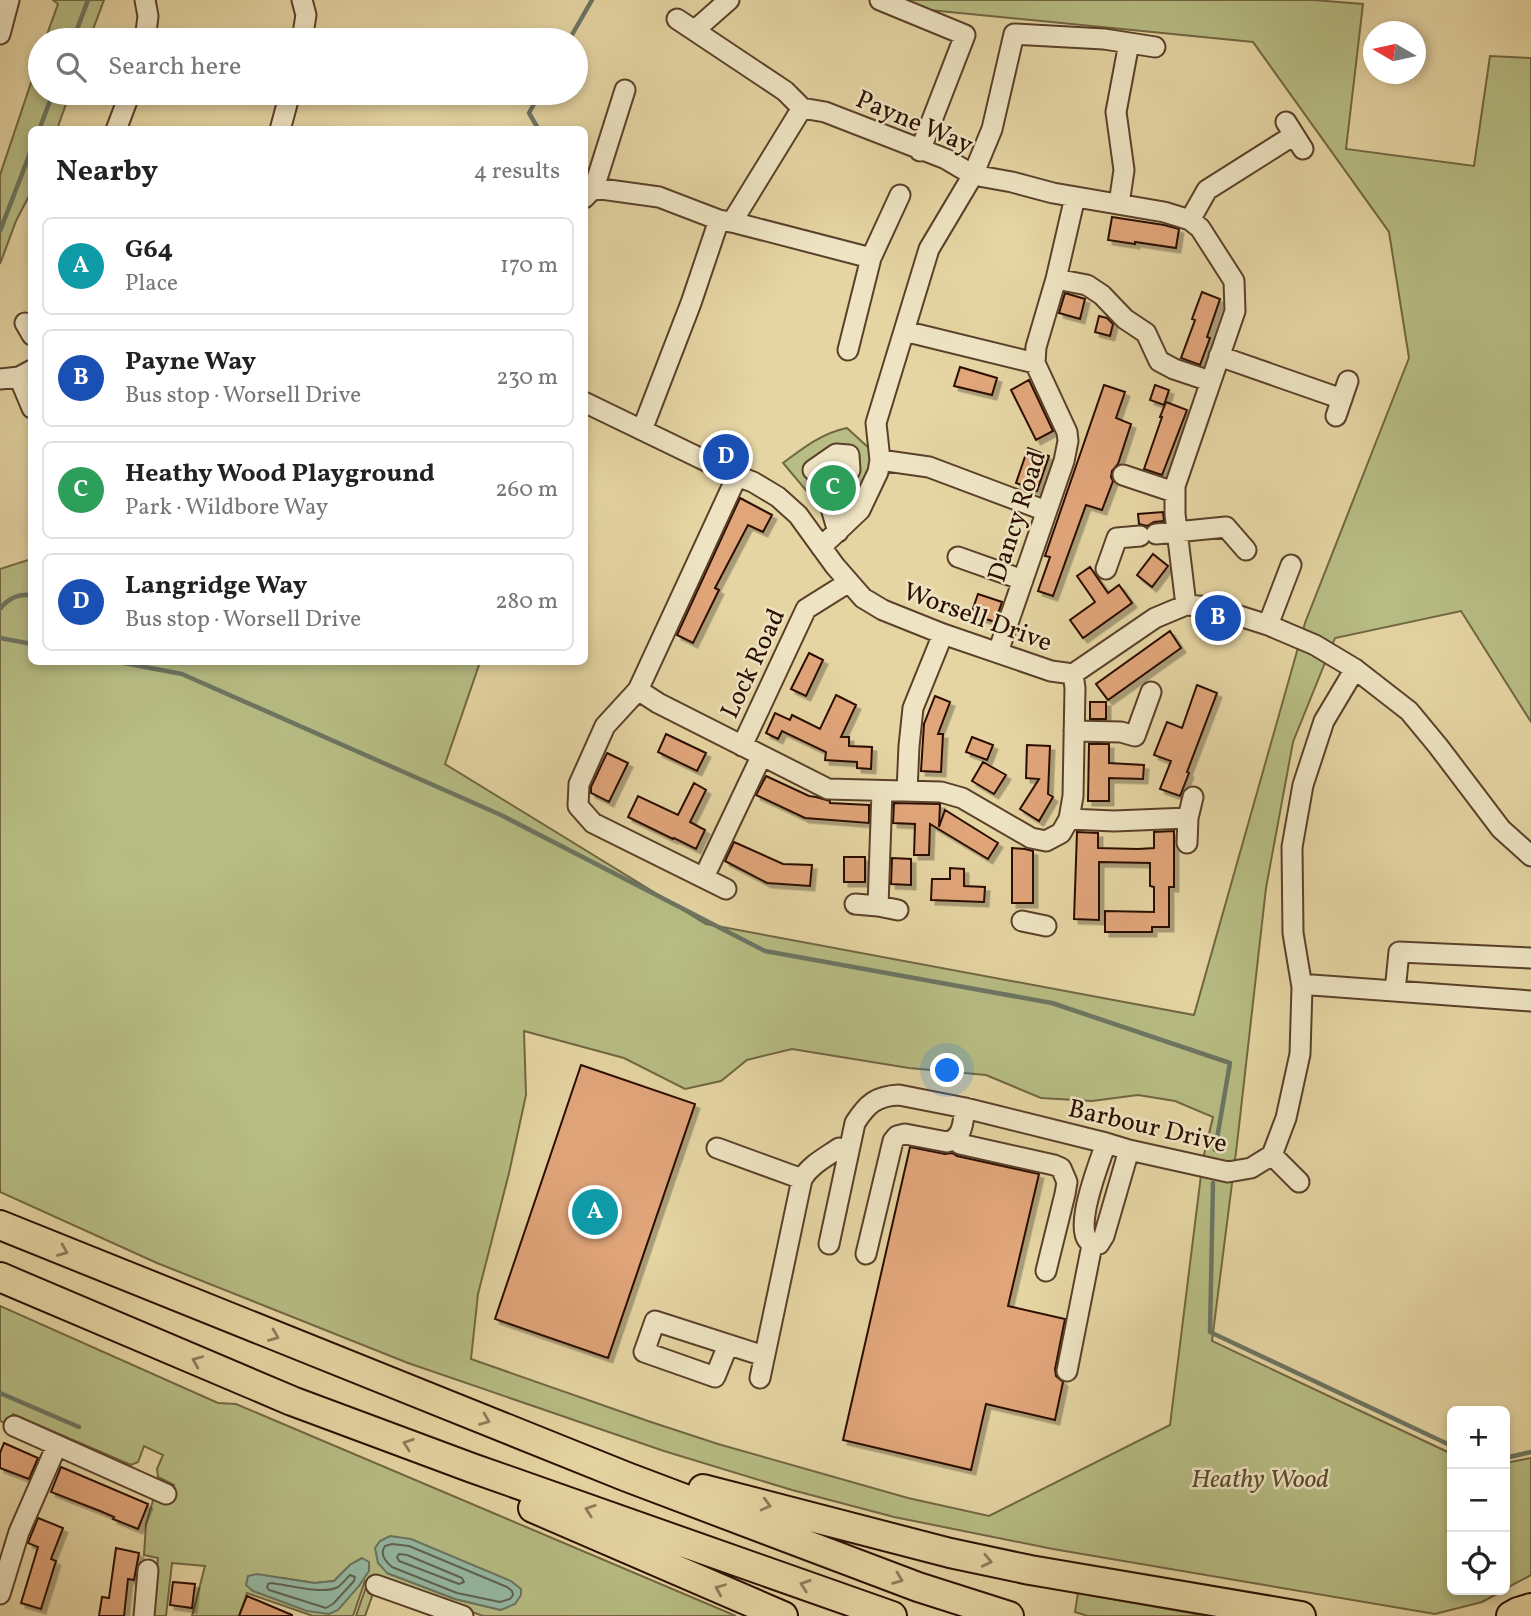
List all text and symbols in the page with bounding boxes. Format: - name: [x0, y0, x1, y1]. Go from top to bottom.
- north arrow: [1363, 21, 1426, 84]
- search box: [28, 28, 588, 105]
- icon: search: [52, 48, 90, 86]
- text: Search here: [108, 49, 241, 85]
- street label: Payne Way: [850, 82, 978, 164]
- text: Nearby: [56, 151, 158, 193]
- text: 4 results: [474, 156, 560, 188]
- text: G64: [125, 232, 173, 268]
- text: A: [73, 250, 89, 282]
- text: 170 m: [500, 250, 558, 282]
- text: Place: [125, 268, 178, 300]
- text: Payne Way: [125, 344, 256, 380]
- text: B: [73, 362, 89, 394]
- text: 230 m: [496, 362, 558, 394]
- text: Bus stop · Worsell Drive: [125, 380, 361, 412]
- pin: D: [703, 431, 749, 483]
- street label: Dancy Road: [980, 446, 1056, 587]
- text: Heathy Wood Playground: [125, 456, 435, 492]
- pin: C: [810, 462, 856, 514]
- text: C: [74, 474, 88, 506]
- text: 260 m: [495, 474, 558, 506]
- text: Park · Wildbore Way: [125, 492, 328, 524]
- text: Langridge Way: [125, 568, 307, 604]
- street label: Worsell Drive: [898, 574, 1057, 662]
- text: D: [73, 586, 89, 618]
- text: 280 m: [495, 586, 558, 618]
- pin: B: [1195, 592, 1241, 644]
- street label: Lock Road: [713, 603, 795, 725]
- text: Bus stop · Worsell Drive: [125, 604, 361, 636]
- your location: [930, 1053, 964, 1087]
- street label: Barbour Drive: [1064, 1091, 1231, 1163]
- pin: A: [572, 1186, 618, 1238]
- one-way arrow: [56, 1243, 68, 1257]
- one-way arrow: [268, 1327, 280, 1341]
- one-way arrow: [192, 1355, 204, 1369]
- map controls: [1447, 1406, 1510, 1595]
- button: +: [1447, 1406, 1510, 1469]
- one-way arrow: [479, 1412, 491, 1426]
- one-way arrow: [403, 1439, 415, 1453]
- park label: Heathy Wood: [1191, 1462, 1329, 1498]
- button: −: [1447, 1469, 1510, 1532]
- one-way arrow: [760, 1497, 772, 1511]
- one-way arrow: [585, 1504, 597, 1518]
- button: locate: [1447, 1532, 1510, 1595]
- one-way arrow: [981, 1552, 993, 1567]
- one-way arrow: [891, 1570, 903, 1584]
- one-way arrow: [799, 1579, 811, 1593]
- one-way arrow: [715, 1583, 728, 1597]

